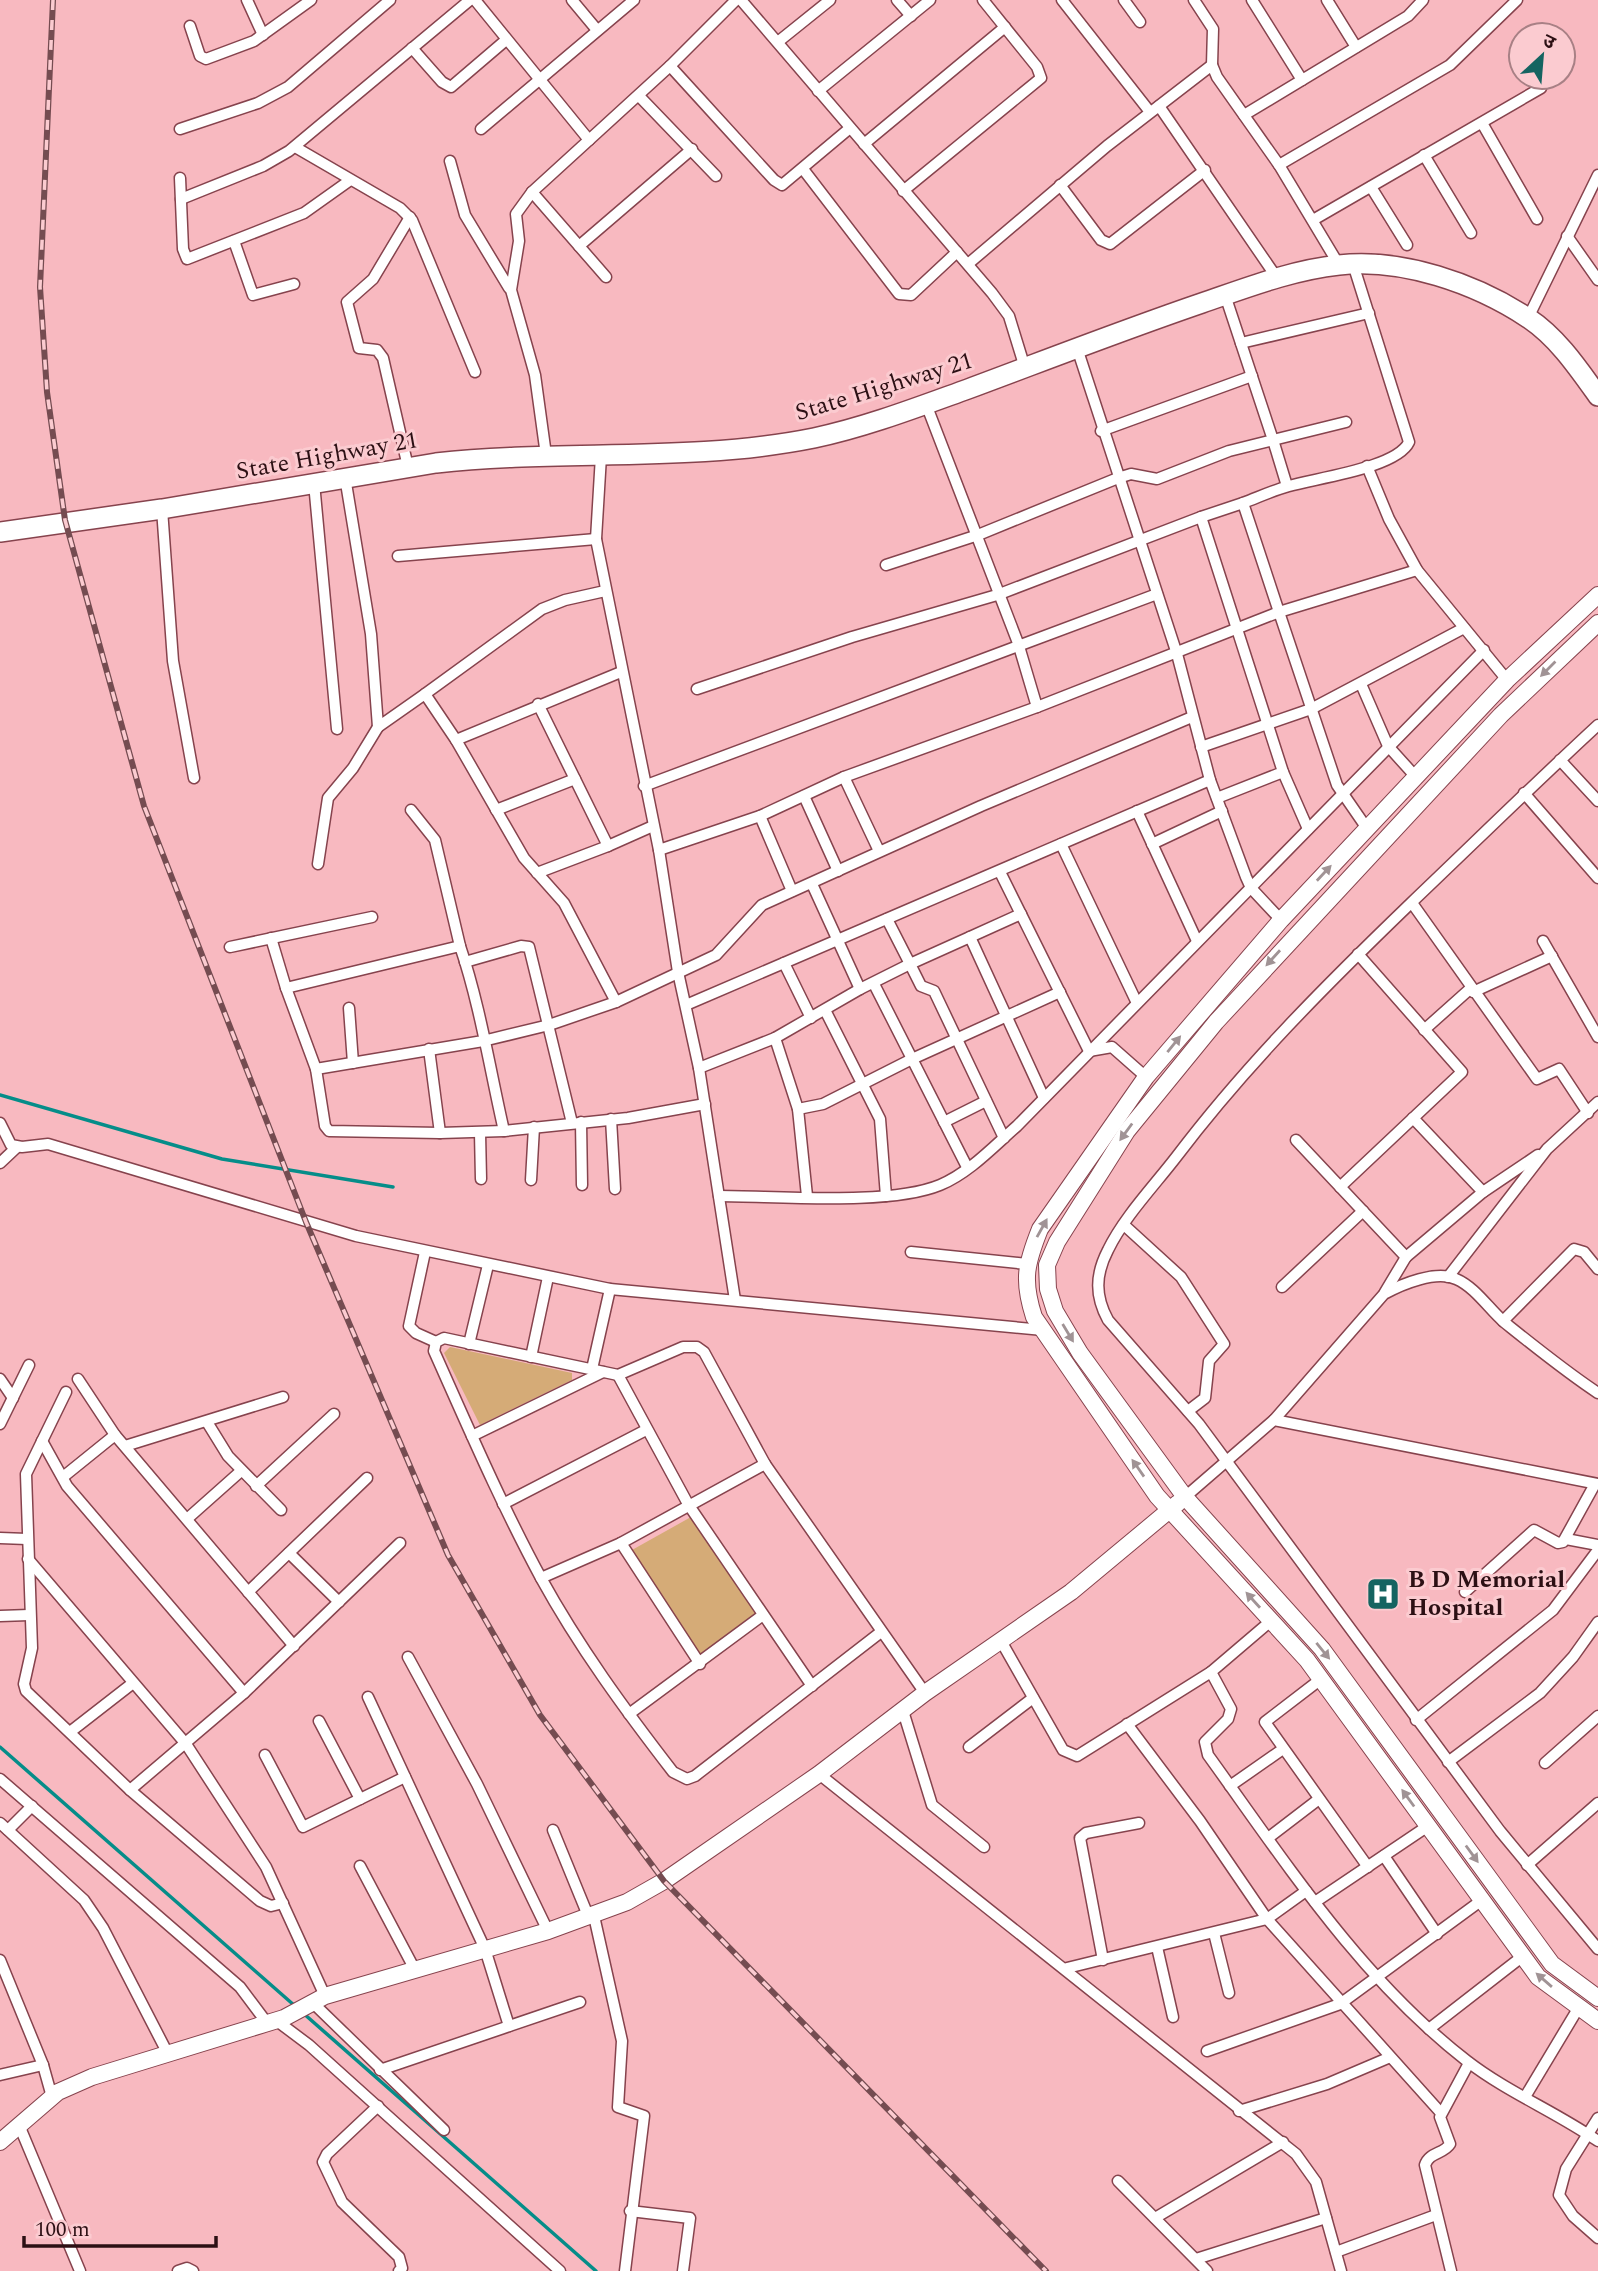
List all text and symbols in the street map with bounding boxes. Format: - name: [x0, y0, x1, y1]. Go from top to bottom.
- north arrow: [1507, 21, 1577, 91]
- text: उ: [1537, 27, 1561, 58]
- street label: State Highway 21: [791, 343, 977, 431]
- street label: State Highway 21: [233, 422, 421, 490]
- one-way arrow: [1540, 660, 1557, 676]
- one-way arrow: [1316, 864, 1332, 882]
- one-way arrow: [1266, 949, 1282, 966]
- one-way arrow: [1166, 1035, 1181, 1053]
- one-way arrow: [1120, 1123, 1134, 1141]
- one-way arrow: [1035, 1218, 1047, 1238]
- one-way arrow: [1061, 1323, 1074, 1342]
- one-way arrow: [1131, 1459, 1145, 1477]
- place label: B D Memorial Hospital: [1408, 1562, 1565, 1626]
- hospital icon: B D Memorial Hospital: [1364, 1575, 1402, 1613]
- one-way arrow: [1245, 1591, 1261, 1609]
- one-way arrow: [1315, 1642, 1330, 1659]
- one-way arrow: [1401, 1789, 1415, 1807]
- one-way arrow: [1465, 1845, 1479, 1863]
- one-way arrow: [1535, 1973, 1552, 1988]
- scale bar: [24, 2204, 217, 2248]
- text: 100 m: [35, 2214, 90, 2246]

